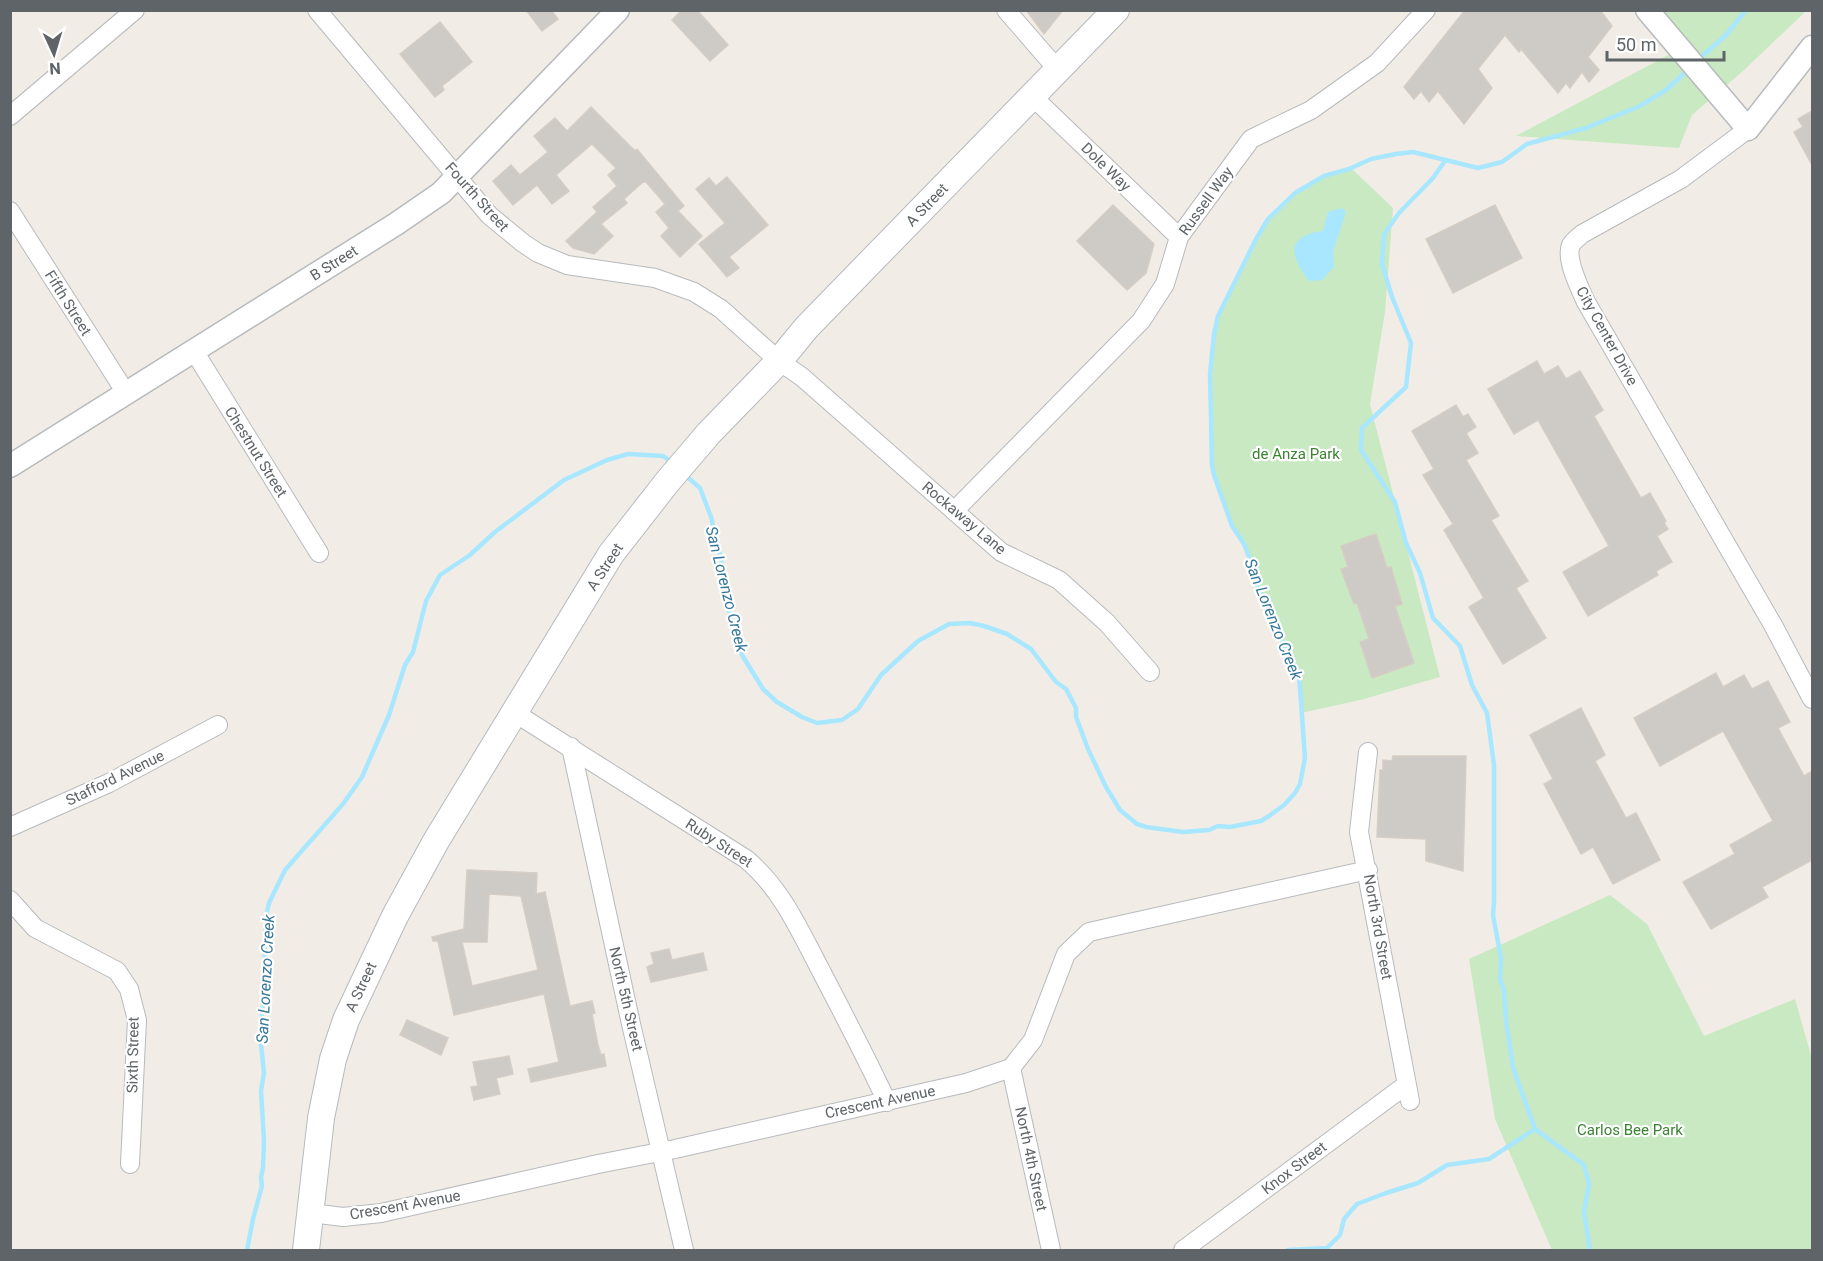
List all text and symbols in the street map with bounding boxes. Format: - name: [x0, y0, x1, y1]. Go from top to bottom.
- north arrow: [24, 24, 84, 84]
- scale bar: [1607, 24, 1724, 62]
- text: 50 m: [1616, 34, 1656, 55]
- text: N: [49, 59, 61, 78]
- street label: Dole Way: [1077, 139, 1135, 195]
- street label: Fourth Street: [441, 159, 513, 235]
- street label: Russell Way: [1175, 163, 1237, 239]
- street label: A Street: [902, 180, 952, 230]
- street label: B Street: [307, 241, 361, 285]
- street label: Fifth Street: [41, 267, 95, 339]
- street label: City Center Drive: [1572, 283, 1642, 389]
- street label: Chestnut Street: [221, 403, 291, 501]
- park label: de Anza Park: [1252, 445, 1340, 463]
- street label: Rockaway Lane: [918, 478, 1010, 558]
- water label: San Lorenzo Creek: [702, 524, 752, 655]
- street label: A Street: [583, 540, 627, 594]
- water label: San Lorenzo Creek: [1241, 556, 1307, 684]
- street label: Stafford Avenue: [63, 746, 167, 810]
- street label: Ruby Street: [682, 815, 756, 871]
- street label: North 3rd Street: [1360, 873, 1396, 981]
- water label: San Lorenzo Creek: [253, 913, 278, 1044]
- street label: North 5th Street: [605, 945, 647, 1053]
- street label: A Street: [342, 959, 380, 1015]
- street label: Sixth Street: [123, 1017, 143, 1093]
- street label: Crescent Avenue: [823, 1082, 937, 1122]
- street label: North 4th Street: [1011, 1105, 1051, 1213]
- park label: Carlos Bee Park: [1577, 1121, 1683, 1139]
- street label: Knox Street: [1258, 1138, 1330, 1198]
- street label: Crescent Avenue: [348, 1186, 462, 1224]

